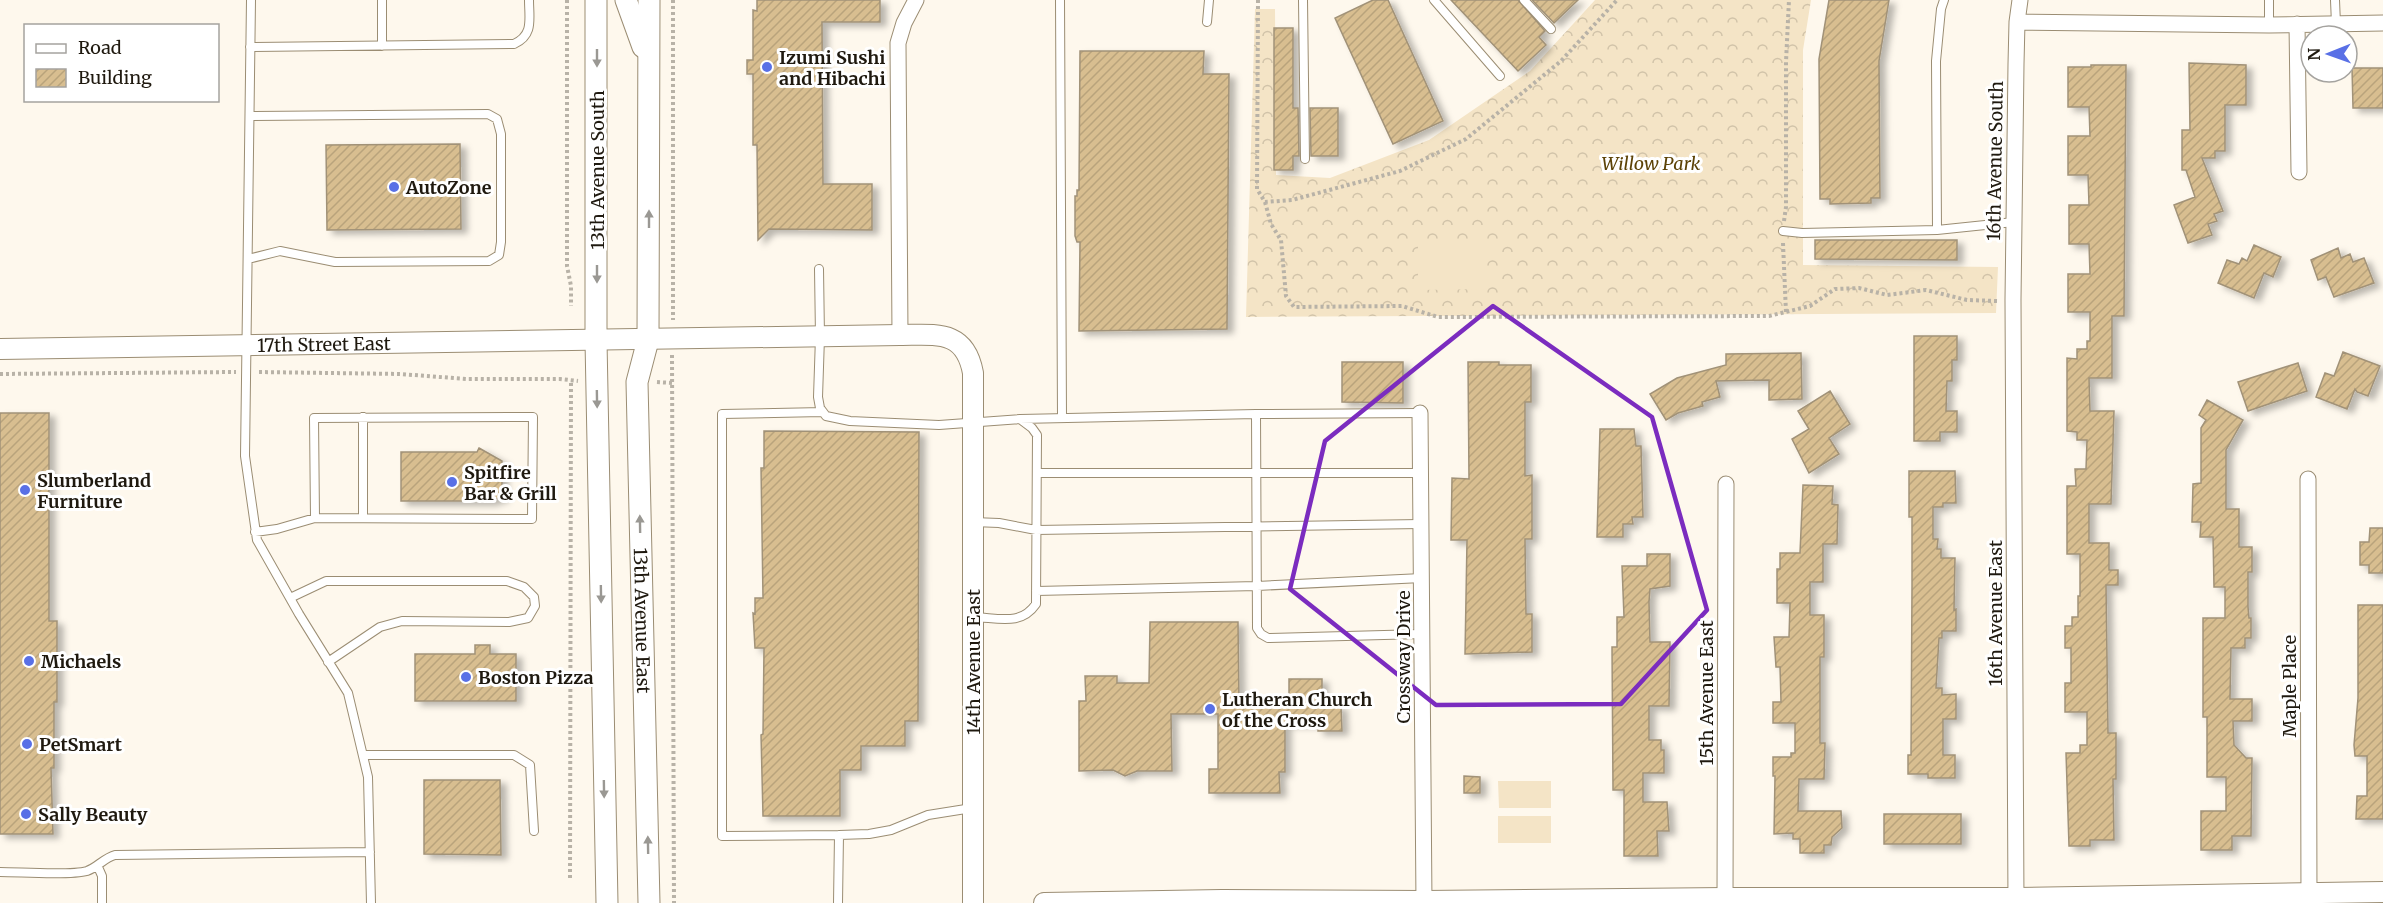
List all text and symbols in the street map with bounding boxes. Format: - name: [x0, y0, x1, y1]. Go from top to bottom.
- legend: [24, 24, 219, 102]
- north arrow: [2299, 24, 2359, 84]
- text: Road: [78, 36, 122, 59]
- place label: Izumi Sushi and Hibachi: [779, 46, 886, 90]
- text: N: [2304, 47, 2324, 61]
- one-way arrow: [592, 49, 602, 68]
- marker: Izumi Sushi and Hibachi: [760, 60, 774, 74]
- text: Building: [78, 66, 152, 89]
- street label: 16th Avenue South: [1982, 81, 2008, 241]
- street label: 13th Avenue South: [586, 90, 609, 250]
- park label: Willow Park: [1602, 152, 1701, 175]
- place label: AutoZone: [405, 176, 492, 199]
- marker: AutoZone: [387, 180, 401, 194]
- one-way arrow: [644, 209, 654, 228]
- one-way arrow: [592, 265, 601, 284]
- street label: 17th Street East: [257, 331, 391, 356]
- one-way arrow: [593, 390, 602, 409]
- place label: Spitfire Bar & Grill: [464, 461, 557, 505]
- place label: Slumberland Furniture: [37, 469, 151, 513]
- marker: Spitfire Bar & Grill: [445, 475, 459, 489]
- marker: Slumberland Furniture: [18, 483, 32, 497]
- one-way arrow: [635, 514, 645, 533]
- street label: 16th Avenue East: [1984, 540, 2007, 686]
- street label: 13th Avenue East: [629, 547, 656, 694]
- one-way arrow: [596, 585, 606, 604]
- street label: 14th Avenue East: [962, 589, 985, 735]
- street label: Crossway Drive: [1392, 590, 1415, 724]
- street label: 15th Avenue East: [1695, 620, 1718, 766]
- street label: Maple Place: [2278, 635, 2301, 737]
- place label: Michaels: [41, 650, 121, 673]
- marker: Michaels: [22, 654, 36, 668]
- place label: Boston Pizza: [478, 666, 594, 689]
- marker: Boston Pizza: [459, 670, 473, 684]
- place label: Lutheran Church of the Cross: [1222, 688, 1372, 732]
- marker: Lutheran Church of the Cross: [1203, 702, 1217, 716]
- place label: PetSmart: [39, 733, 123, 756]
- marker: PetSmart: [20, 737, 34, 751]
- one-way arrow: [600, 780, 609, 799]
- place label: Sally Beauty: [38, 803, 148, 826]
- marker: Sally Beauty: [19, 807, 33, 821]
- one-way arrow: [643, 835, 652, 854]

